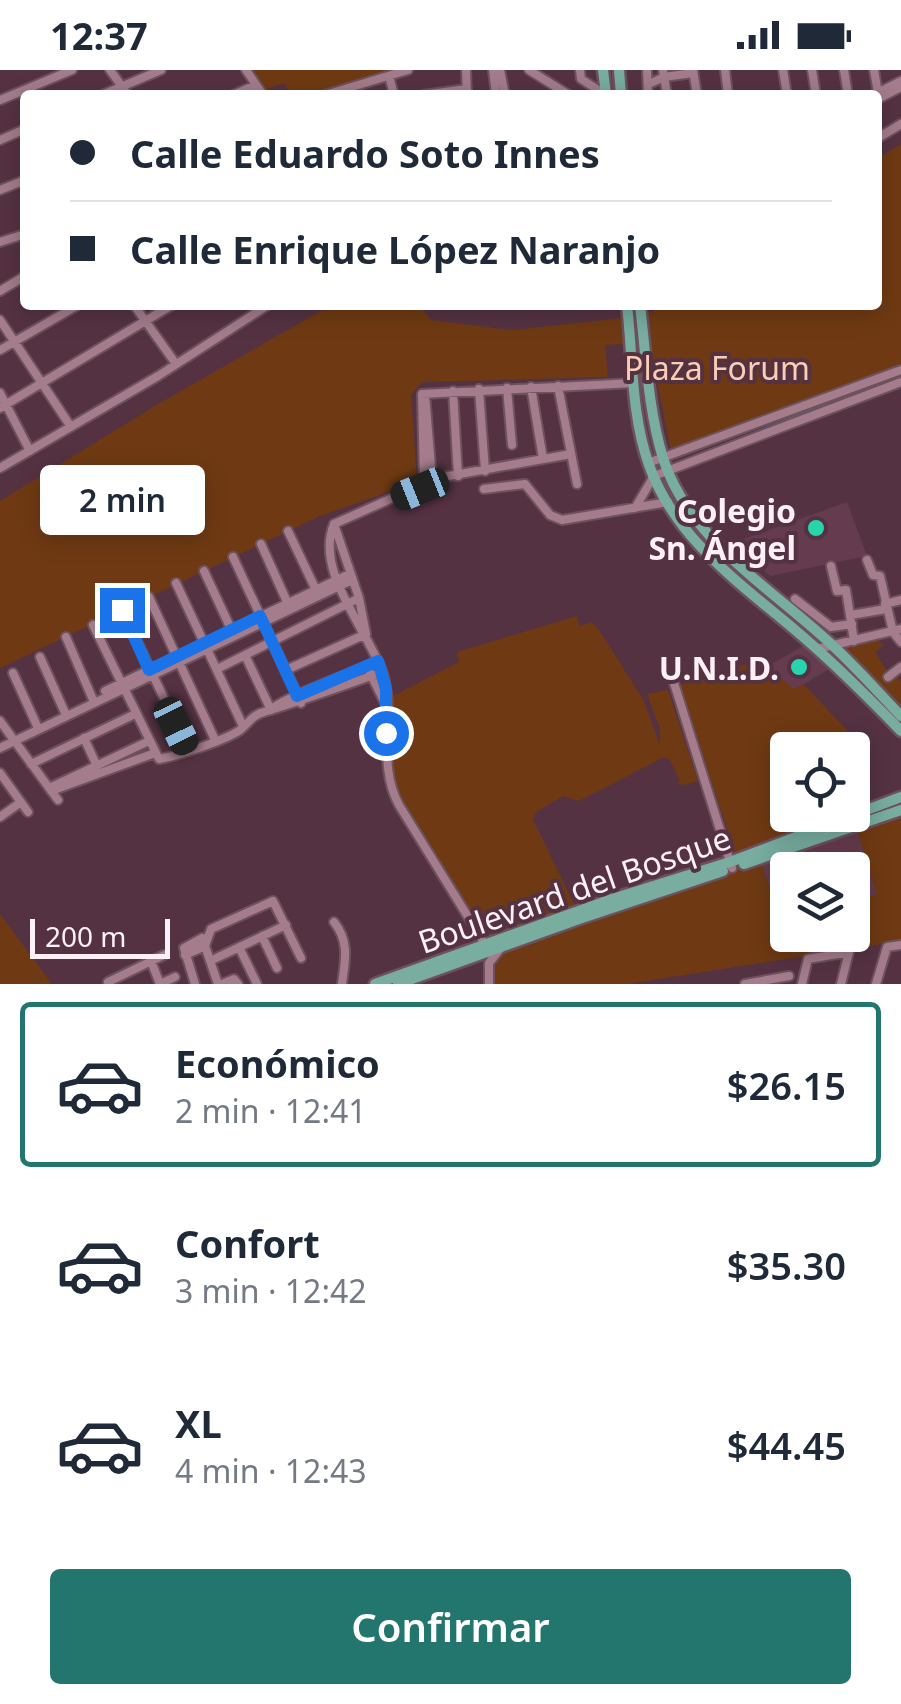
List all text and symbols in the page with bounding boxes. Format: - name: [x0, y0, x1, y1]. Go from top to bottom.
- text: 12:37: [50, 9, 148, 61]
- text: Calle Eduardo Soto Innes: [130, 127, 600, 179]
- text: Calle Enrique López Naranjo: [130, 223, 660, 275]
- park label: Plaza Forum: [624, 346, 810, 389]
- car: [387, 464, 453, 514]
- callout: 2 min: [39, 465, 204, 535]
- text: 2 min: [79, 478, 166, 521]
- place label: Colegio Sn. Ángel: [648, 489, 796, 569]
- marker: Colegio Sn. Ángel: [805, 517, 827, 539]
- route end: [100, 588, 145, 633]
- place label: U.N.I.D.: [659, 646, 779, 689]
- marker: U.N.I.D.: [788, 656, 810, 678]
- car: [149, 692, 203, 760]
- route start: [364, 711, 409, 756]
- map controls: [770, 732, 870, 952]
- button: locate: [770, 732, 870, 832]
- street label: Boulevard del Bosque: [412, 815, 736, 963]
- button: layers: [770, 852, 870, 952]
- scale bar: [30, 914, 170, 958]
- text: 200 m: [45, 917, 127, 955]
- text: Económico: [175, 1037, 380, 1089]
- icon: car: [55, 1040, 145, 1130]
- text: $26.15: [727, 1059, 846, 1111]
- text: 2 min · 12:41: [175, 1089, 367, 1132]
- text: Confort: [175, 1217, 320, 1269]
- icon: car: [55, 1220, 145, 1310]
- text: $35.30: [727, 1239, 846, 1291]
- text: 3 min · 12:42: [175, 1269, 367, 1312]
- text: XL: [175, 1397, 222, 1449]
- icon: car: [55, 1400, 145, 1490]
- text: $44.45: [727, 1419, 846, 1471]
- text: 4 min · 12:43: [175, 1449, 367, 1492]
- button: Confirmar: [50, 1569, 851, 1684]

